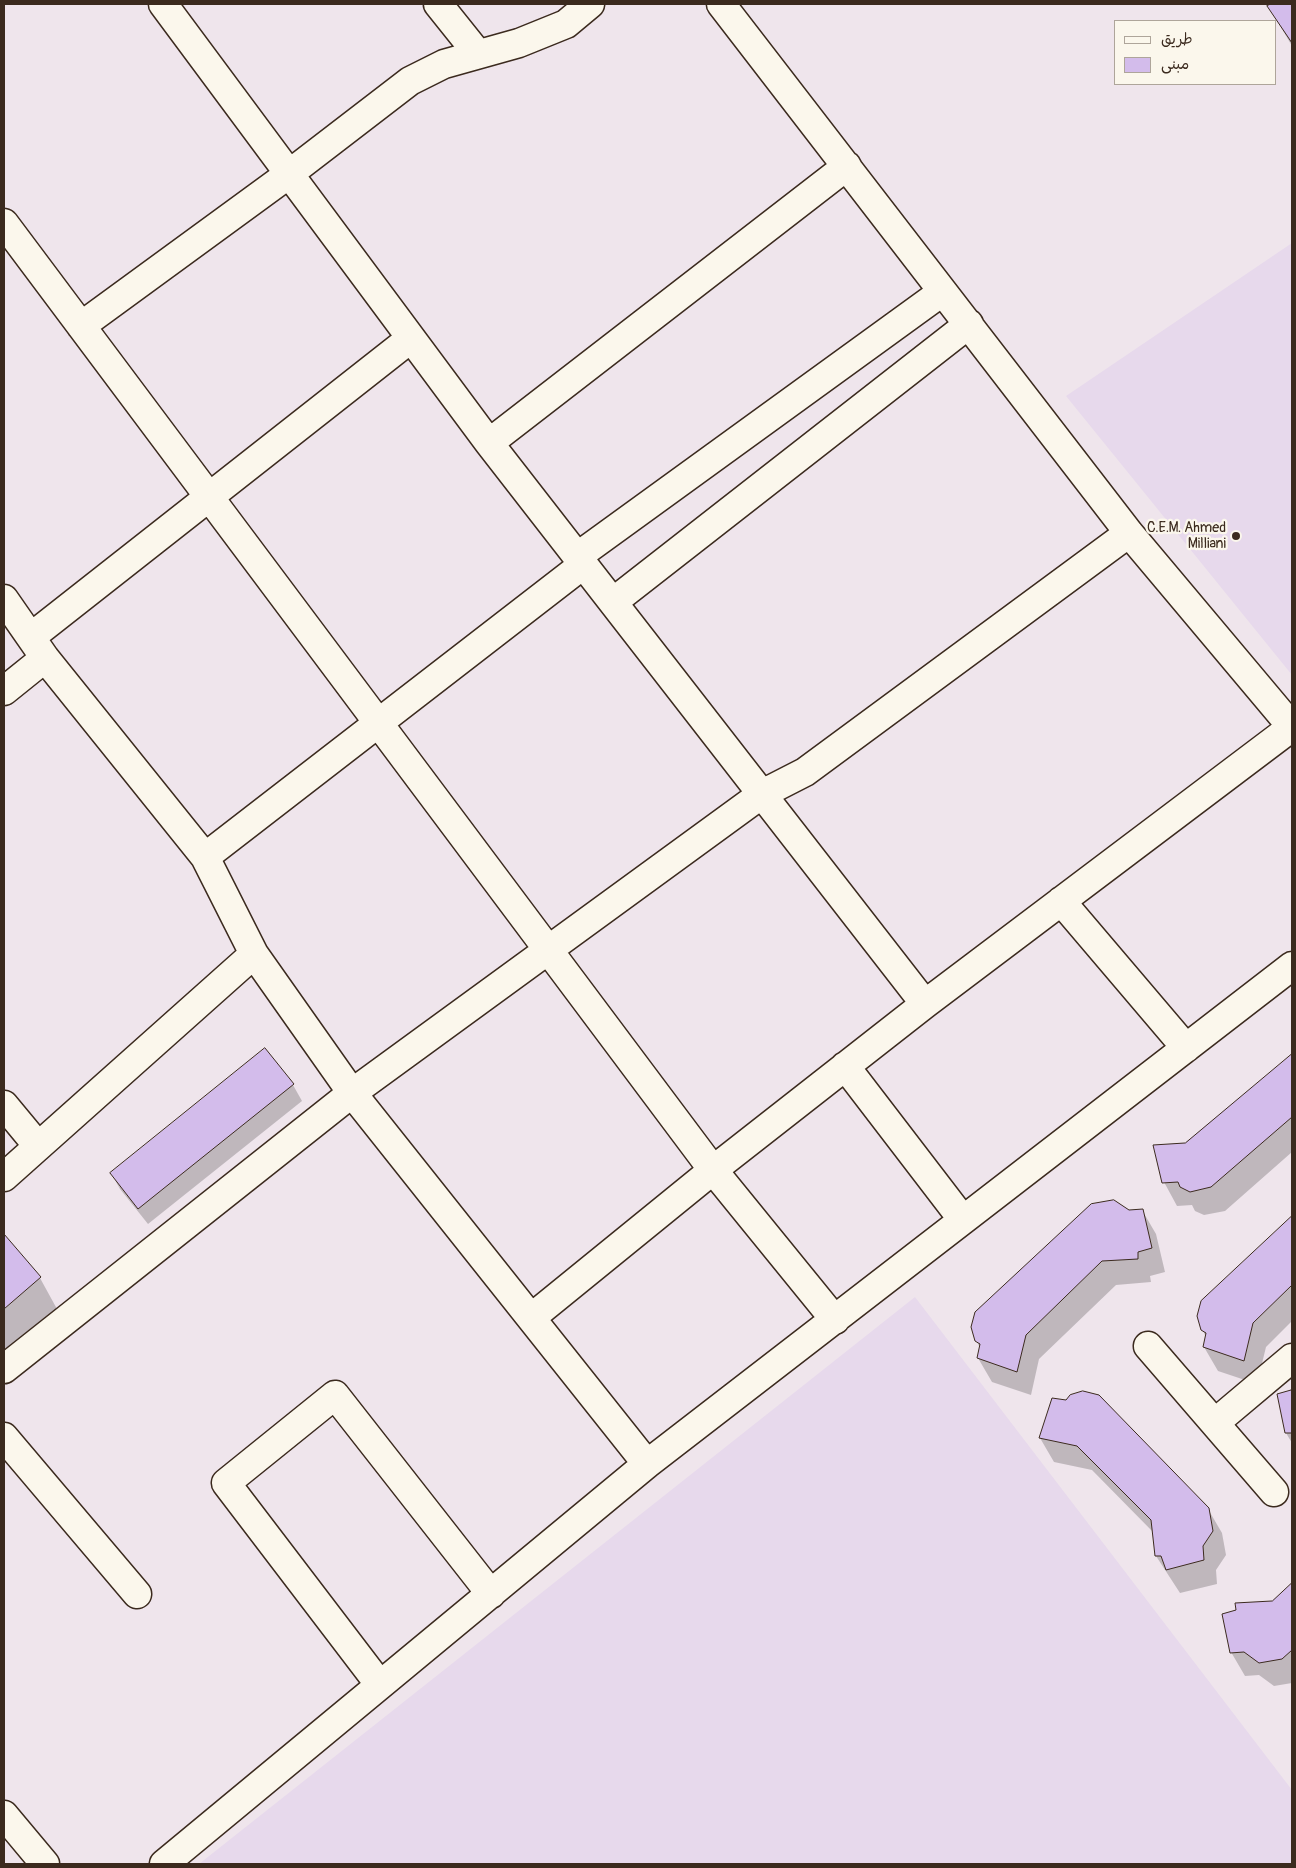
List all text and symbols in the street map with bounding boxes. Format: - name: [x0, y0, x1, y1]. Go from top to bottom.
- legend: [1114, 20, 1276, 85]
- text: طريق: [1161, 30, 1193, 49]
- text: مبنى: [1161, 55, 1189, 74]
- place label: C.E.M. Ahmed Milliani: [1147, 520, 1226, 552]
- marker: C.E.M. Ahmed Milliani: [1230, 530, 1242, 542]

